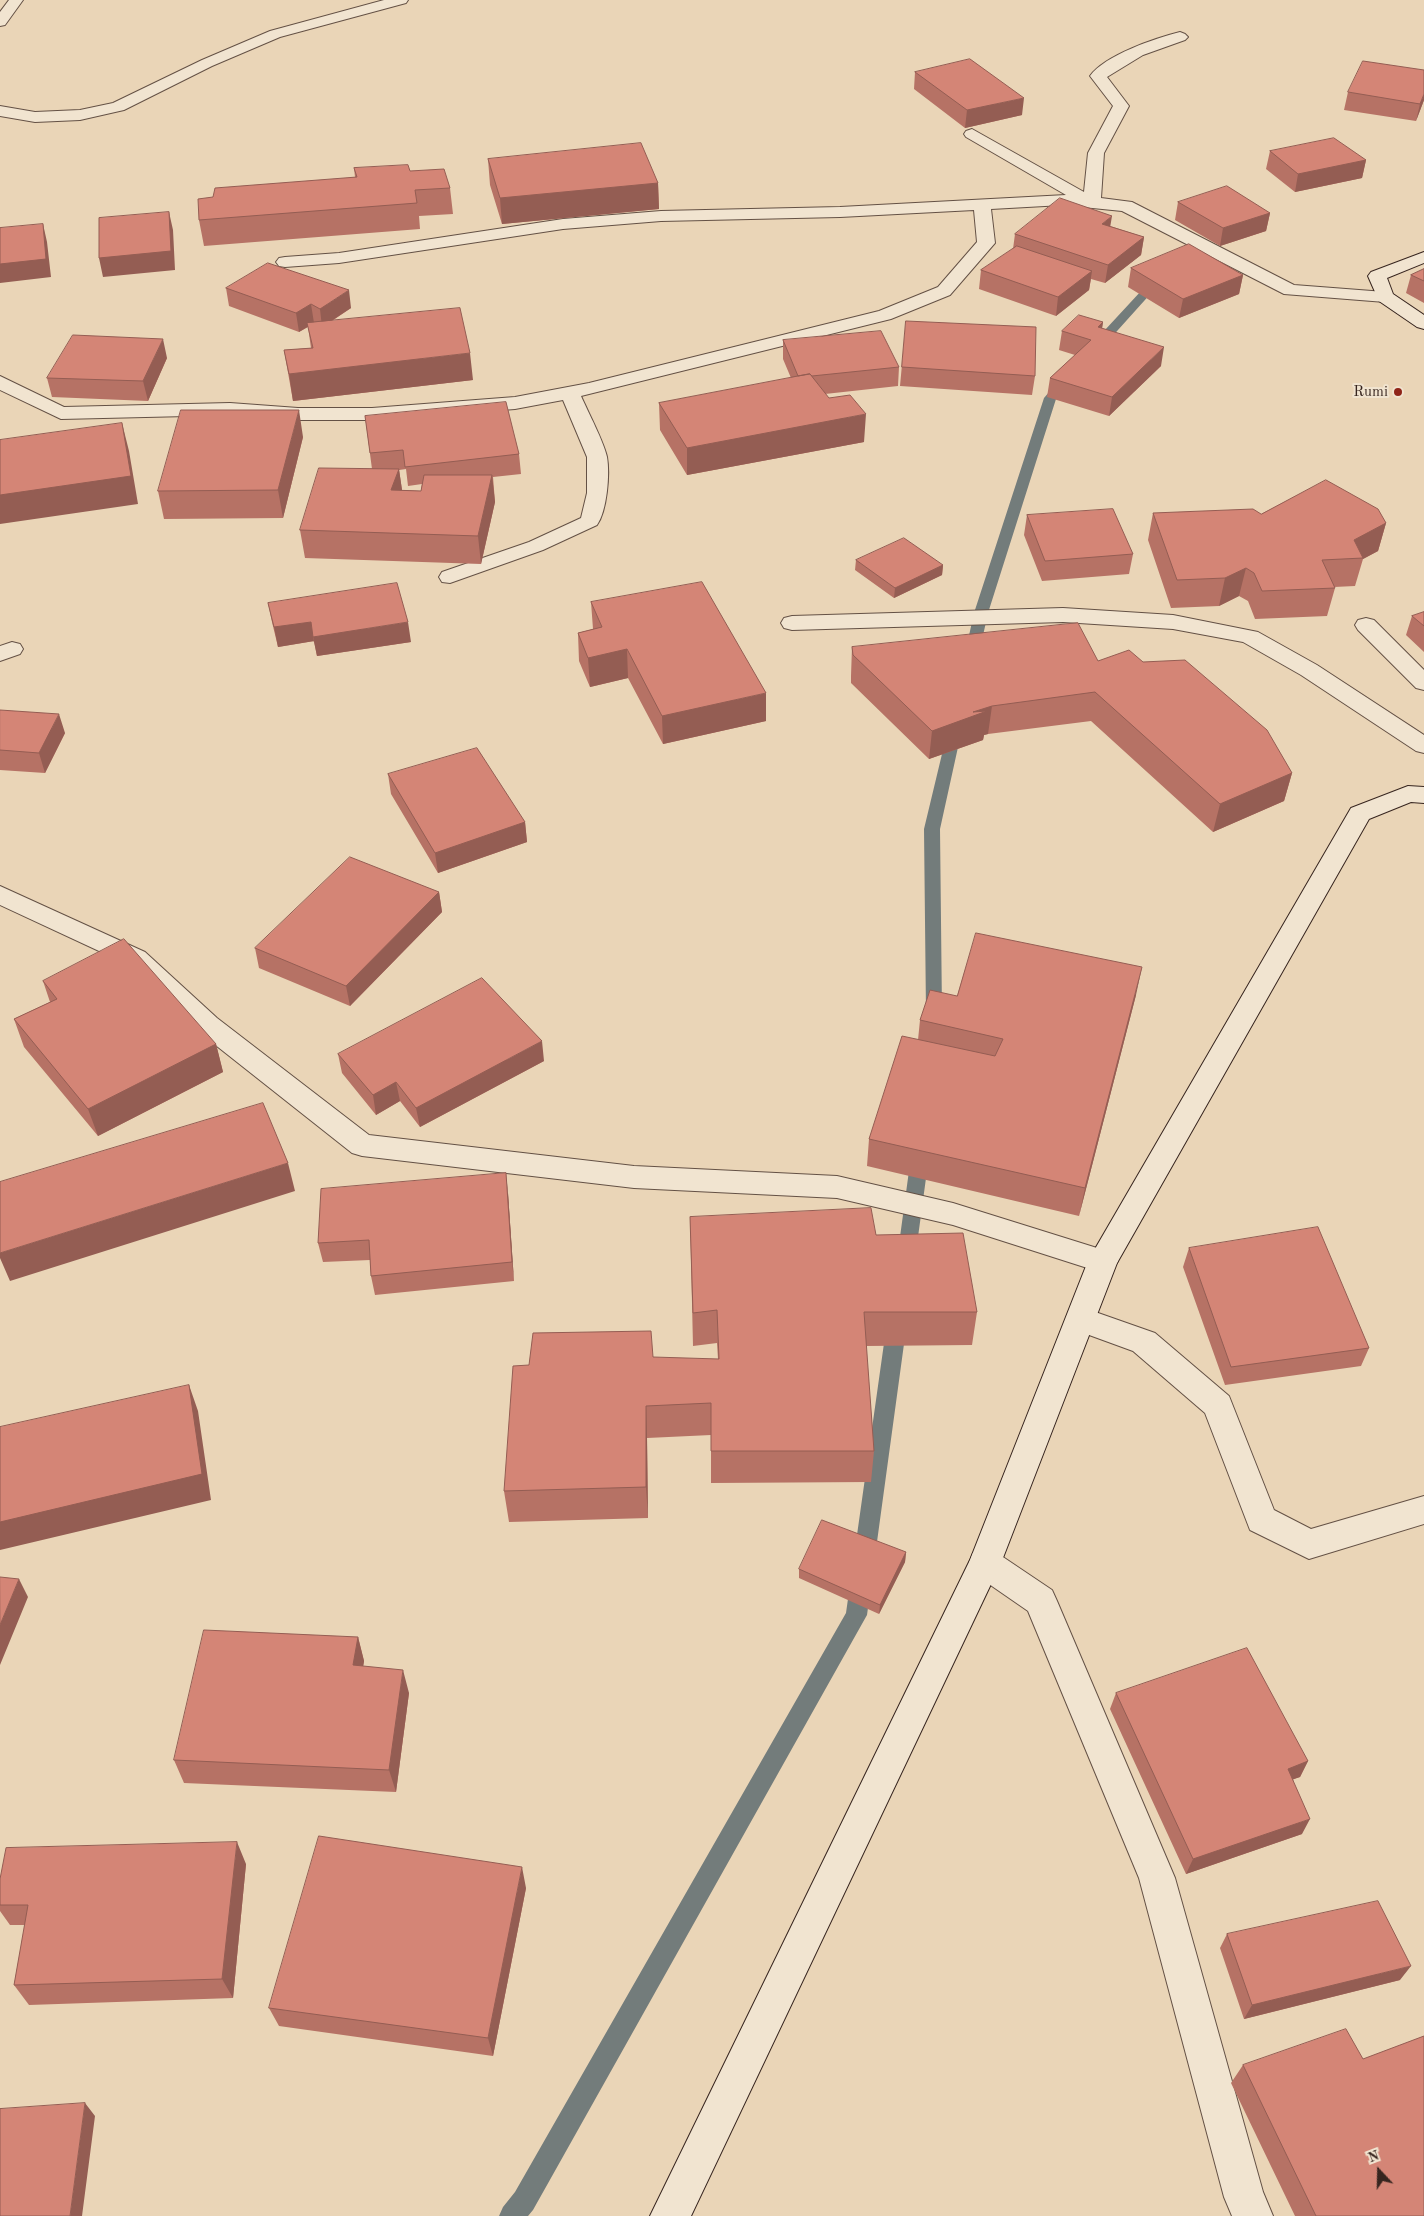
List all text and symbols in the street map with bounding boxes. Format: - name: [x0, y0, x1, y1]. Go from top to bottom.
- place label: Rumi: [1353, 383, 1388, 401]
- marker: Rumi: [1392, 386, 1404, 398]
- north arrow: [1354, 2146, 1404, 2196]
- text: N: [1366, 2149, 1381, 2165]

